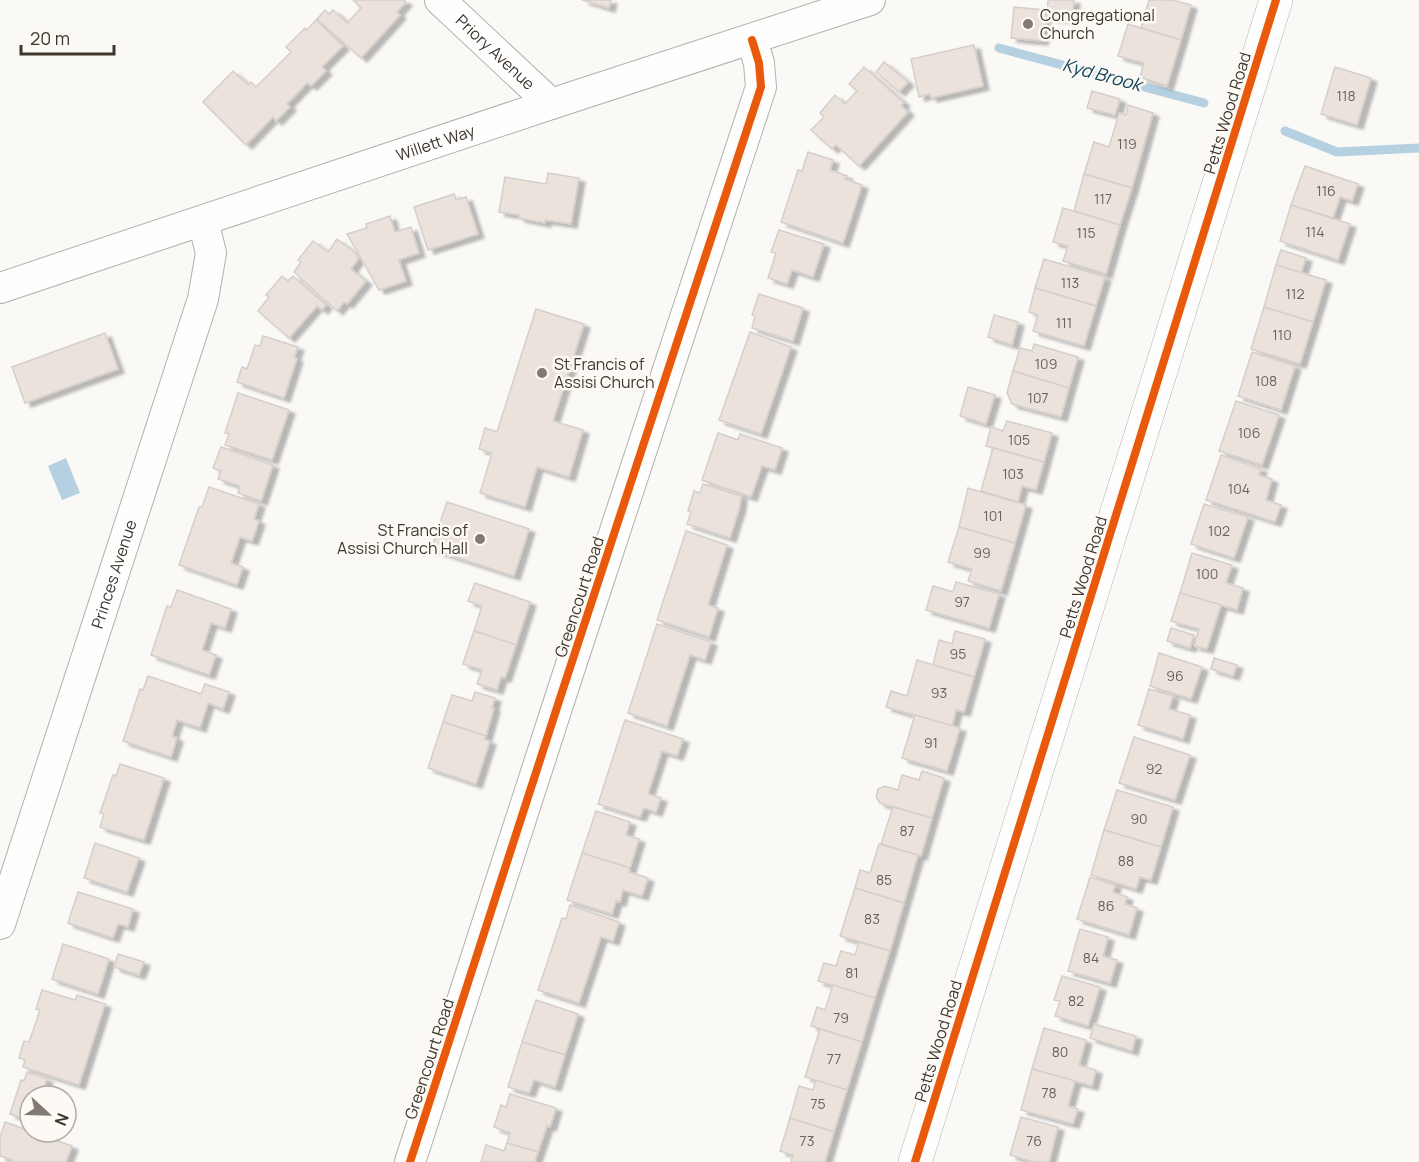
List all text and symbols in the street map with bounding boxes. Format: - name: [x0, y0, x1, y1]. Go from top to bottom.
- place label: Congregational Church: [1040, 4, 1155, 44]
- street label: Priory Avenue: [451, 9, 540, 94]
- marker: Congregational Church: [1021, 17, 1035, 31]
- scale bar: [21, 18, 114, 56]
- text: 20 m: [30, 26, 70, 50]
- street label: Petts Wood Road: [1198, 50, 1256, 176]
- water label: Kyd Brook: [1060, 52, 1147, 97]
- house number: 118: [1336, 86, 1356, 105]
- street label: Willett Way: [393, 119, 478, 166]
- house number: 119: [1117, 134, 1137, 153]
- house number: 116: [1316, 181, 1336, 200]
- house number: 117: [1094, 189, 1112, 208]
- house number: 114: [1305, 222, 1325, 241]
- house number: 115: [1076, 223, 1096, 242]
- house number: 113: [1061, 273, 1079, 292]
- house number: 112: [1286, 284, 1304, 303]
- house number: 111: [1056, 313, 1072, 332]
- house number: 110: [1272, 325, 1292, 344]
- place label: St Francis of Assisi Church: [554, 353, 654, 393]
- house number: 109: [1035, 354, 1057, 373]
- marker: St Francis of Assisi Church: [535, 366, 549, 380]
- house number: 108: [1255, 371, 1277, 390]
- house number: 107: [1027, 388, 1049, 407]
- house number: 106: [1238, 423, 1260, 442]
- house number: 105: [1008, 430, 1030, 449]
- house number: 103: [1002, 464, 1024, 483]
- house number: 104: [1228, 479, 1250, 498]
- house number: 101: [983, 506, 1003, 525]
- street label: Petts Wood Road: [1054, 514, 1112, 640]
- street label: Princes Avenue: [86, 517, 142, 631]
- place label: St Francis of Assisi Church Hall: [337, 519, 468, 559]
- house number: 102: [1208, 521, 1230, 540]
- marker: St Francis of Assisi Church Hall: [473, 532, 487, 546]
- street label: Greencourt Road: [549, 534, 609, 660]
- house number: 99: [973, 543, 991, 562]
- house number: 100: [1196, 564, 1218, 583]
- house number: 97: [954, 592, 970, 611]
- house number: 95: [950, 644, 966, 663]
- house number: 96: [1166, 666, 1184, 685]
- house number: 93: [931, 683, 947, 702]
- house number: 91: [924, 733, 938, 752]
- house number: 92: [1146, 759, 1162, 778]
- house number: 90: [1130, 809, 1148, 828]
- house number: 87: [899, 821, 915, 840]
- house number: 88: [1118, 851, 1134, 870]
- house number: 85: [876, 870, 892, 889]
- house number: 86: [1098, 896, 1114, 915]
- house number: 83: [864, 909, 880, 928]
- house number: 84: [1083, 948, 1099, 967]
- house number: 81: [845, 963, 859, 982]
- street label: Petts Wood Road: [909, 978, 967, 1104]
- house number: 82: [1068, 991, 1084, 1010]
- street label: Greencourt Road: [399, 996, 459, 1122]
- house number: 79: [833, 1008, 849, 1027]
- house number: 80: [1052, 1042, 1068, 1061]
- house number: 77: [827, 1049, 841, 1068]
- house number: 78: [1041, 1083, 1057, 1102]
- north arrow: [18, 1084, 78, 1144]
- house number: 75: [810, 1094, 826, 1113]
- text: N: [50, 1110, 74, 1129]
- house number: 73: [800, 1131, 814, 1150]
- house number: 76: [1026, 1131, 1042, 1150]

